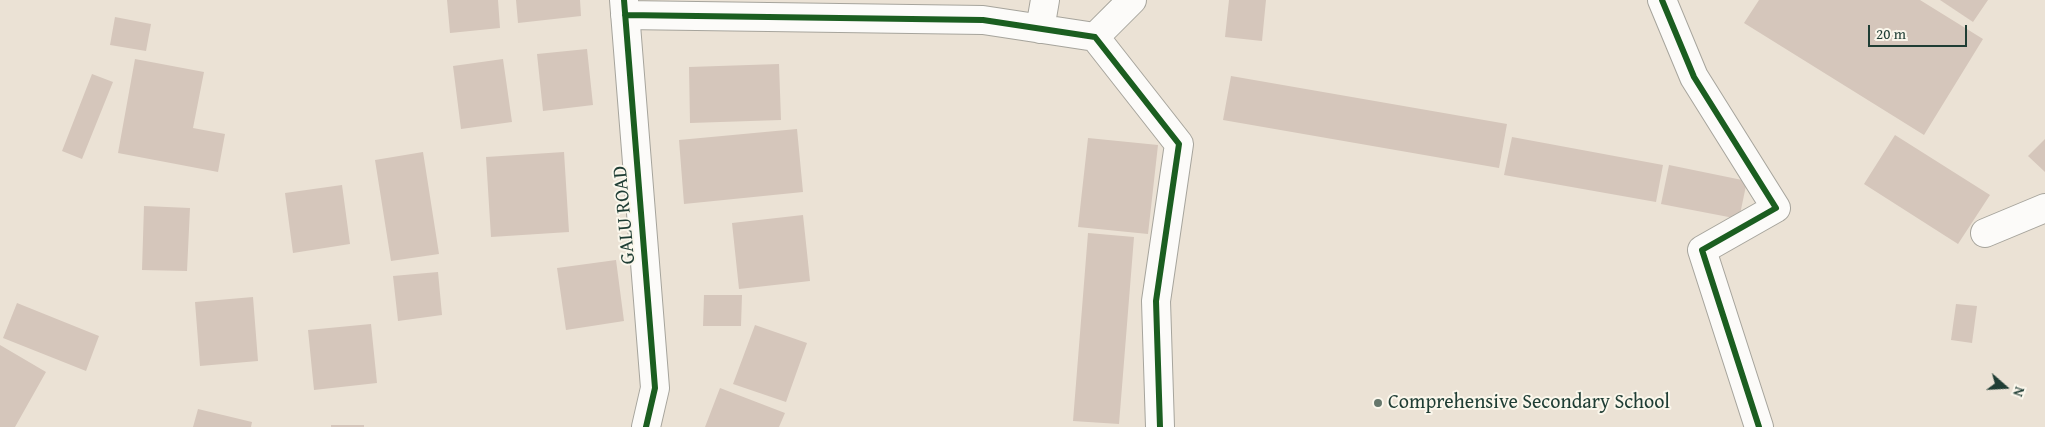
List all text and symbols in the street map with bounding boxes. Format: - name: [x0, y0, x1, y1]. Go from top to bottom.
- scale bar: [1870, 15, 1969, 47]
- text: 20 m: [1876, 23, 1906, 44]
- street label: GALU ROAD: [609, 165, 641, 265]
- north arrow: [1980, 362, 2030, 412]
- text: N: [2008, 384, 2030, 400]
- place label: Comprehensive Secondary School: [1388, 391, 1670, 415]
- marker: Comprehensive Secondary School: [1372, 397, 1384, 409]

